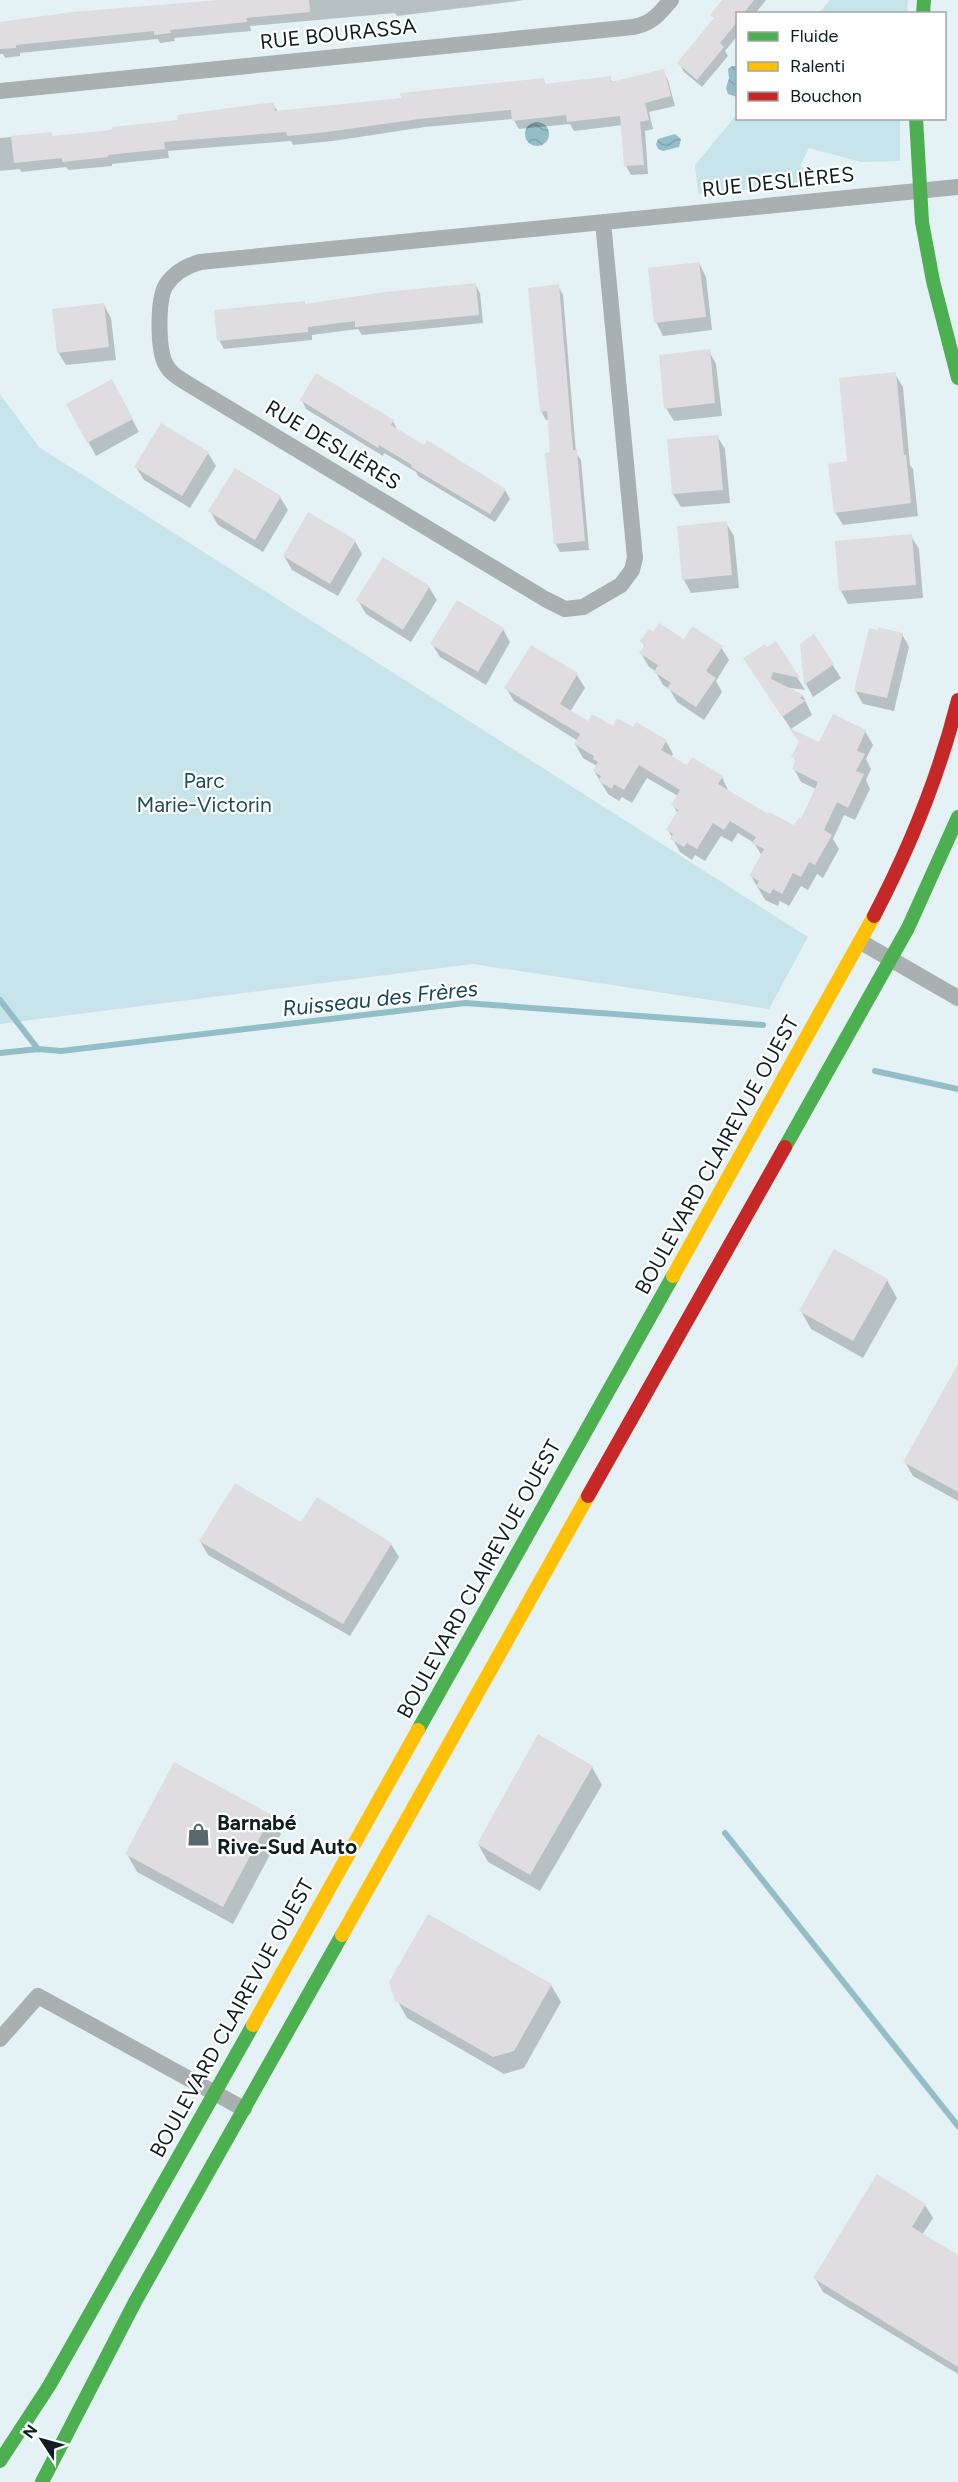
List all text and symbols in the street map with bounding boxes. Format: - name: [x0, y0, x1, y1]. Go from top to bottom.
- legend: [736, 12, 946, 120]
- street label: RUE BOURASSA: [259, 13, 417, 54]
- text: Fluide: [790, 25, 839, 47]
- text: Ralenti: [790, 55, 845, 77]
- text: Bouchon: [790, 85, 862, 107]
- street label: RUE DESLIÈRES: [701, 161, 855, 202]
- street label: RUE DESLIÈRES: [261, 394, 405, 495]
- park label: Parc Marie-Victorin: [136, 768, 272, 817]
- water label: Ruisseau des Frères: [281, 975, 479, 1022]
- street label: BOULEVARD CLAIREVUE OUEST: [629, 1011, 804, 1298]
- street label: BOULEVARD CLAIREVUE OUEST: [391, 1435, 566, 1722]
- place label: Barnabé Rive-Sud Auto: [217, 1810, 357, 1859]
- shop icon: Barnabé Rive-Sud Auto: [186, 1822, 212, 1848]
- street label: BOULEVARD CLAIREVUE OUEST: [144, 1874, 319, 2161]
- north arrow: [12, 2410, 72, 2470]
- text: N: [19, 2421, 42, 2442]

